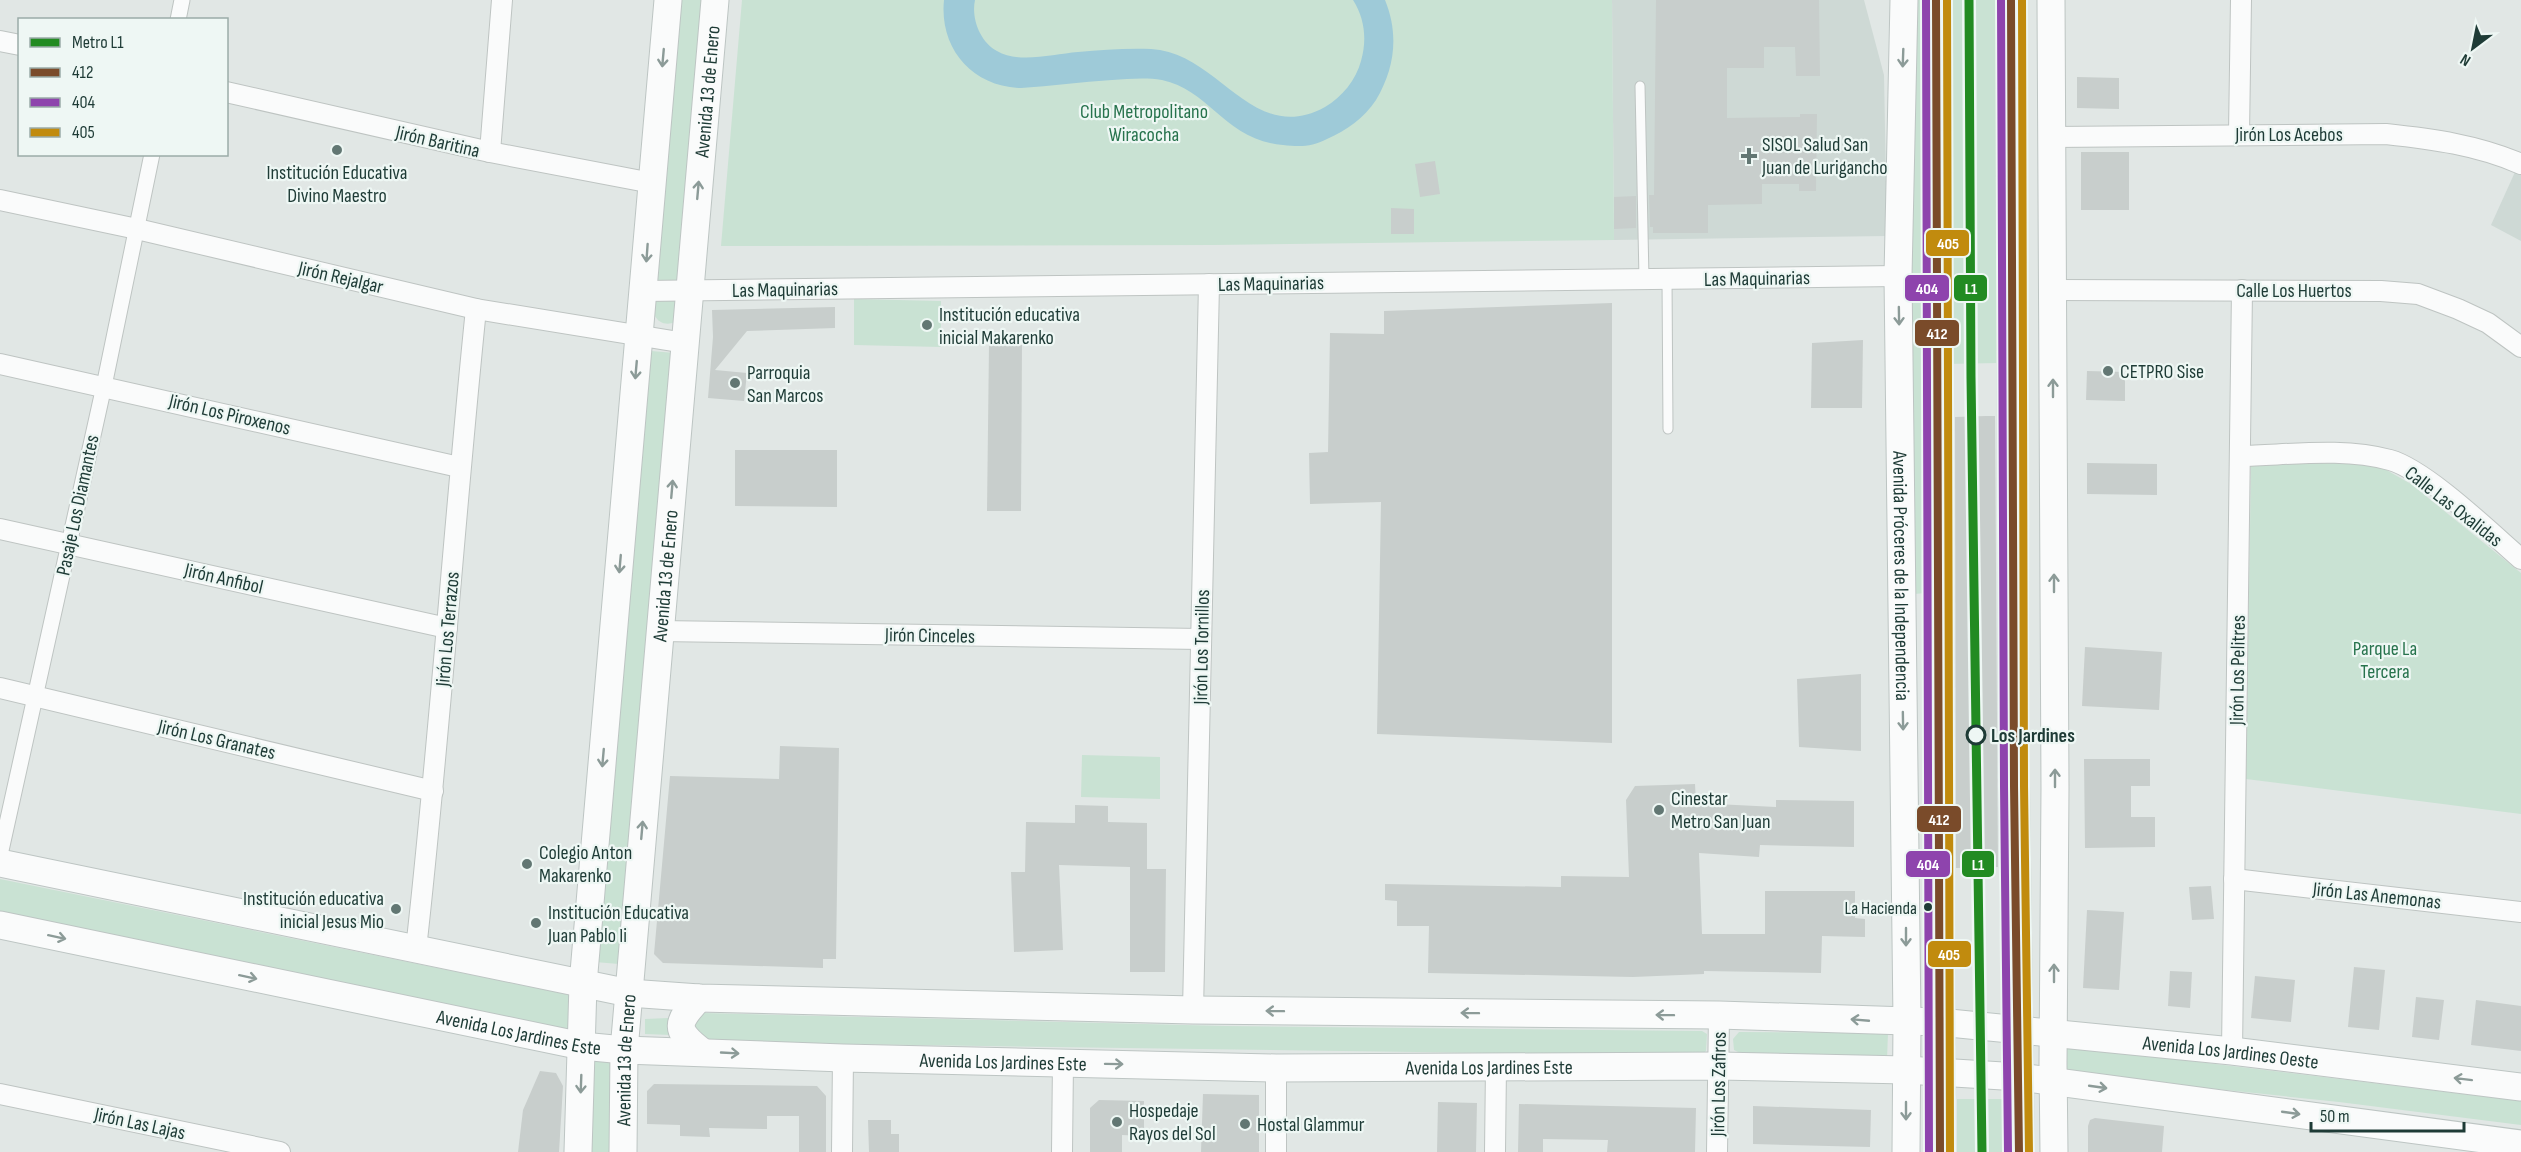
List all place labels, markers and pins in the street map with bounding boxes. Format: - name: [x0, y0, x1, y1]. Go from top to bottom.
- place label: SISOL Salud San Juan de Lurigancho: [1761, 133, 1888, 180]
- marker: Institución Educativa Divino Maestro: [330, 143, 344, 157]
- marker: SISOL Salud San Juan de Lurigancho: [1740, 147, 1758, 165]
- place label: Institución Educativa Divino Maestro: [266, 161, 408, 208]
- place label: Institución educativa inicial Makarenko: [939, 303, 1080, 350]
- marker: Institución educativa inicial Makarenko: [920, 318, 934, 332]
- place label: CETPRO Sise: [2120, 360, 2204, 384]
- place label: Parroquia San Marcos: [747, 361, 823, 408]
- marker: CETPRO Sise: [2101, 364, 2115, 378]
- marker: Parroquia San Marcos: [728, 376, 742, 390]
- place label: Los Jardines: [1991, 724, 2075, 748]
- marker: Los Jardines: [1966, 725, 1986, 745]
- place label: Cinestar Metro San Juan: [1671, 787, 1771, 834]
- marker: Cinestar Metro San Juan: [1652, 803, 1666, 817]
- place label: Colegio Anton Makarenko: [539, 841, 632, 888]
- marker: Colegio Anton Makarenko: [520, 857, 534, 871]
- place label: Institución educativa inicial Jesus Mio: [243, 887, 384, 934]
- place label: La Hacienda: [1845, 898, 1917, 919]
- place label: Institución Educativa Juan Pablo Ii: [547, 901, 689, 948]
- marker: La Hacienda: [1922, 901, 1934, 913]
- marker: Institución educativa inicial Jesus Mio: [389, 902, 403, 916]
- marker: Institución Educativa Juan Pablo Ii: [529, 916, 543, 930]
- place label: Hospedaje Rayos del Sol: [1129, 1099, 1216, 1146]
- place label: Hostal Glammur: [1257, 1113, 1365, 1137]
- marker: Hospedaje Rayos del Sol: [1110, 1115, 1124, 1129]
- marker: Hostal Glammur: [1238, 1117, 1252, 1131]

